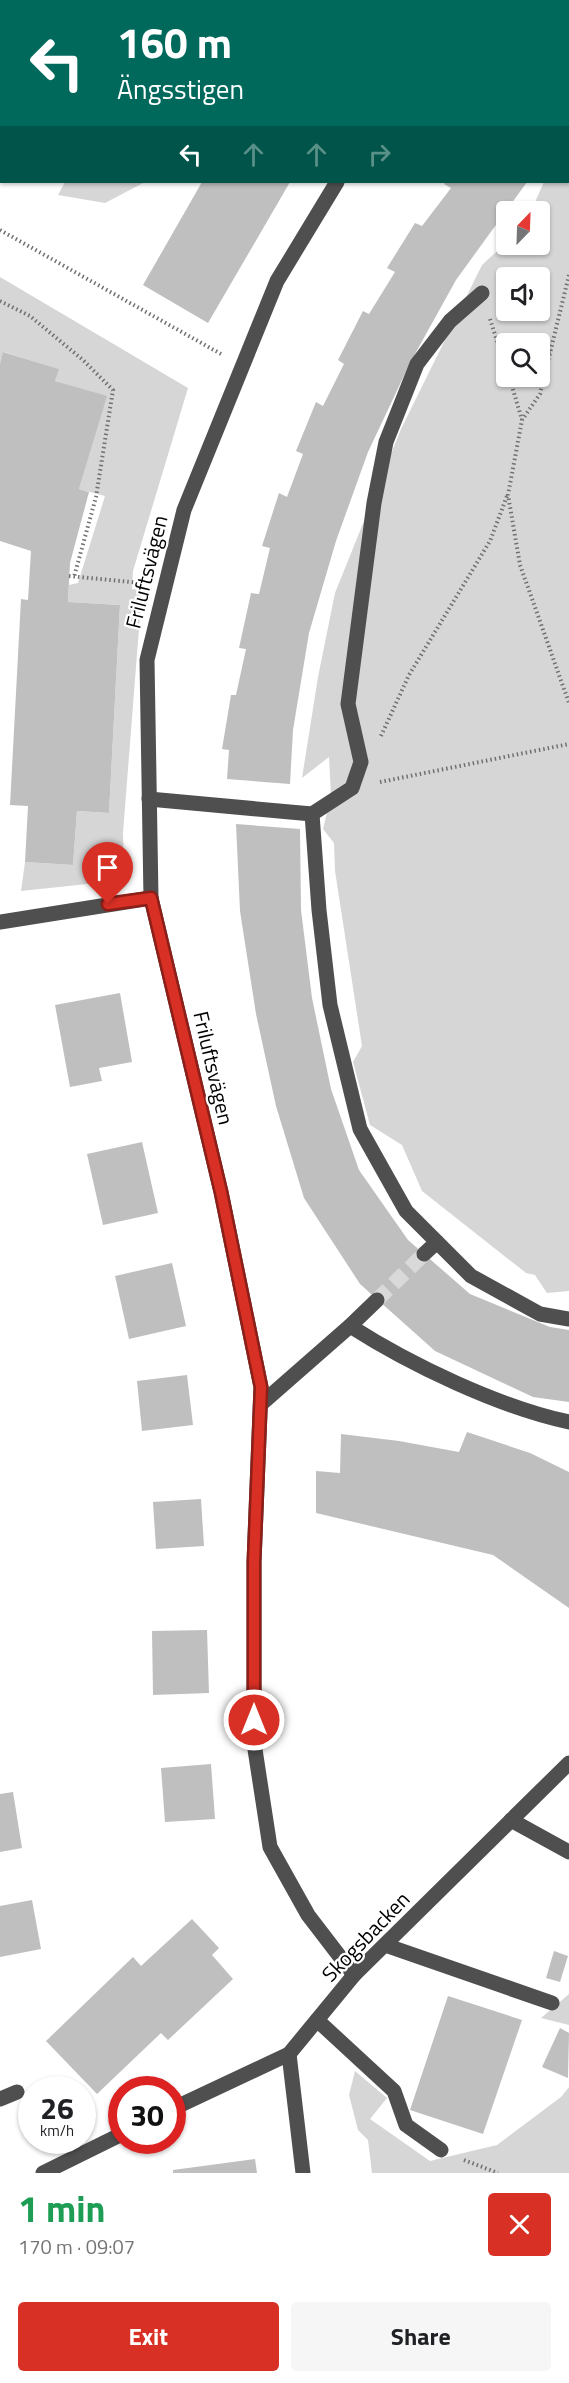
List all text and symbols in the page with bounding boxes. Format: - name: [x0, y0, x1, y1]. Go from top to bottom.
- text: 160 m: [117, 10, 232, 74]
- icon: left: [18, 24, 96, 102]
- text: Ängsstigen: [117, 68, 244, 109]
- icon: left: [174, 138, 207, 171]
- icon: ahead: [237, 138, 270, 171]
- icon: ahead: [300, 138, 333, 171]
- icon: right: [363, 138, 396, 171]
- north arrow: [496, 201, 550, 255]
- map controls: [496, 201, 550, 387]
- button: sound: [496, 267, 550, 321]
- button: search: [496, 333, 550, 387]
- street label: Friluftsvägen: [117, 512, 176, 632]
- pin: [82, 842, 133, 904]
- icon: arrive: [91, 851, 124, 884]
- street label: Friluftsvägen: [185, 1008, 243, 1128]
- position arrow: [222, 1688, 286, 1752]
- street label: Skogsbacken: [314, 1884, 417, 1989]
- speed limit sign: 30: [108, 2076, 186, 2154]
- text: 26: [40, 2085, 74, 2131]
- text: km/h: [40, 2119, 74, 2142]
- text: 1 min: [18, 2181, 105, 2236]
- button: close: [488, 2193, 551, 2256]
- text: 170 m · 09:07: [18, 2231, 135, 2262]
- button: Exit: [18, 2302, 279, 2371]
- button: Share: [291, 2302, 551, 2371]

